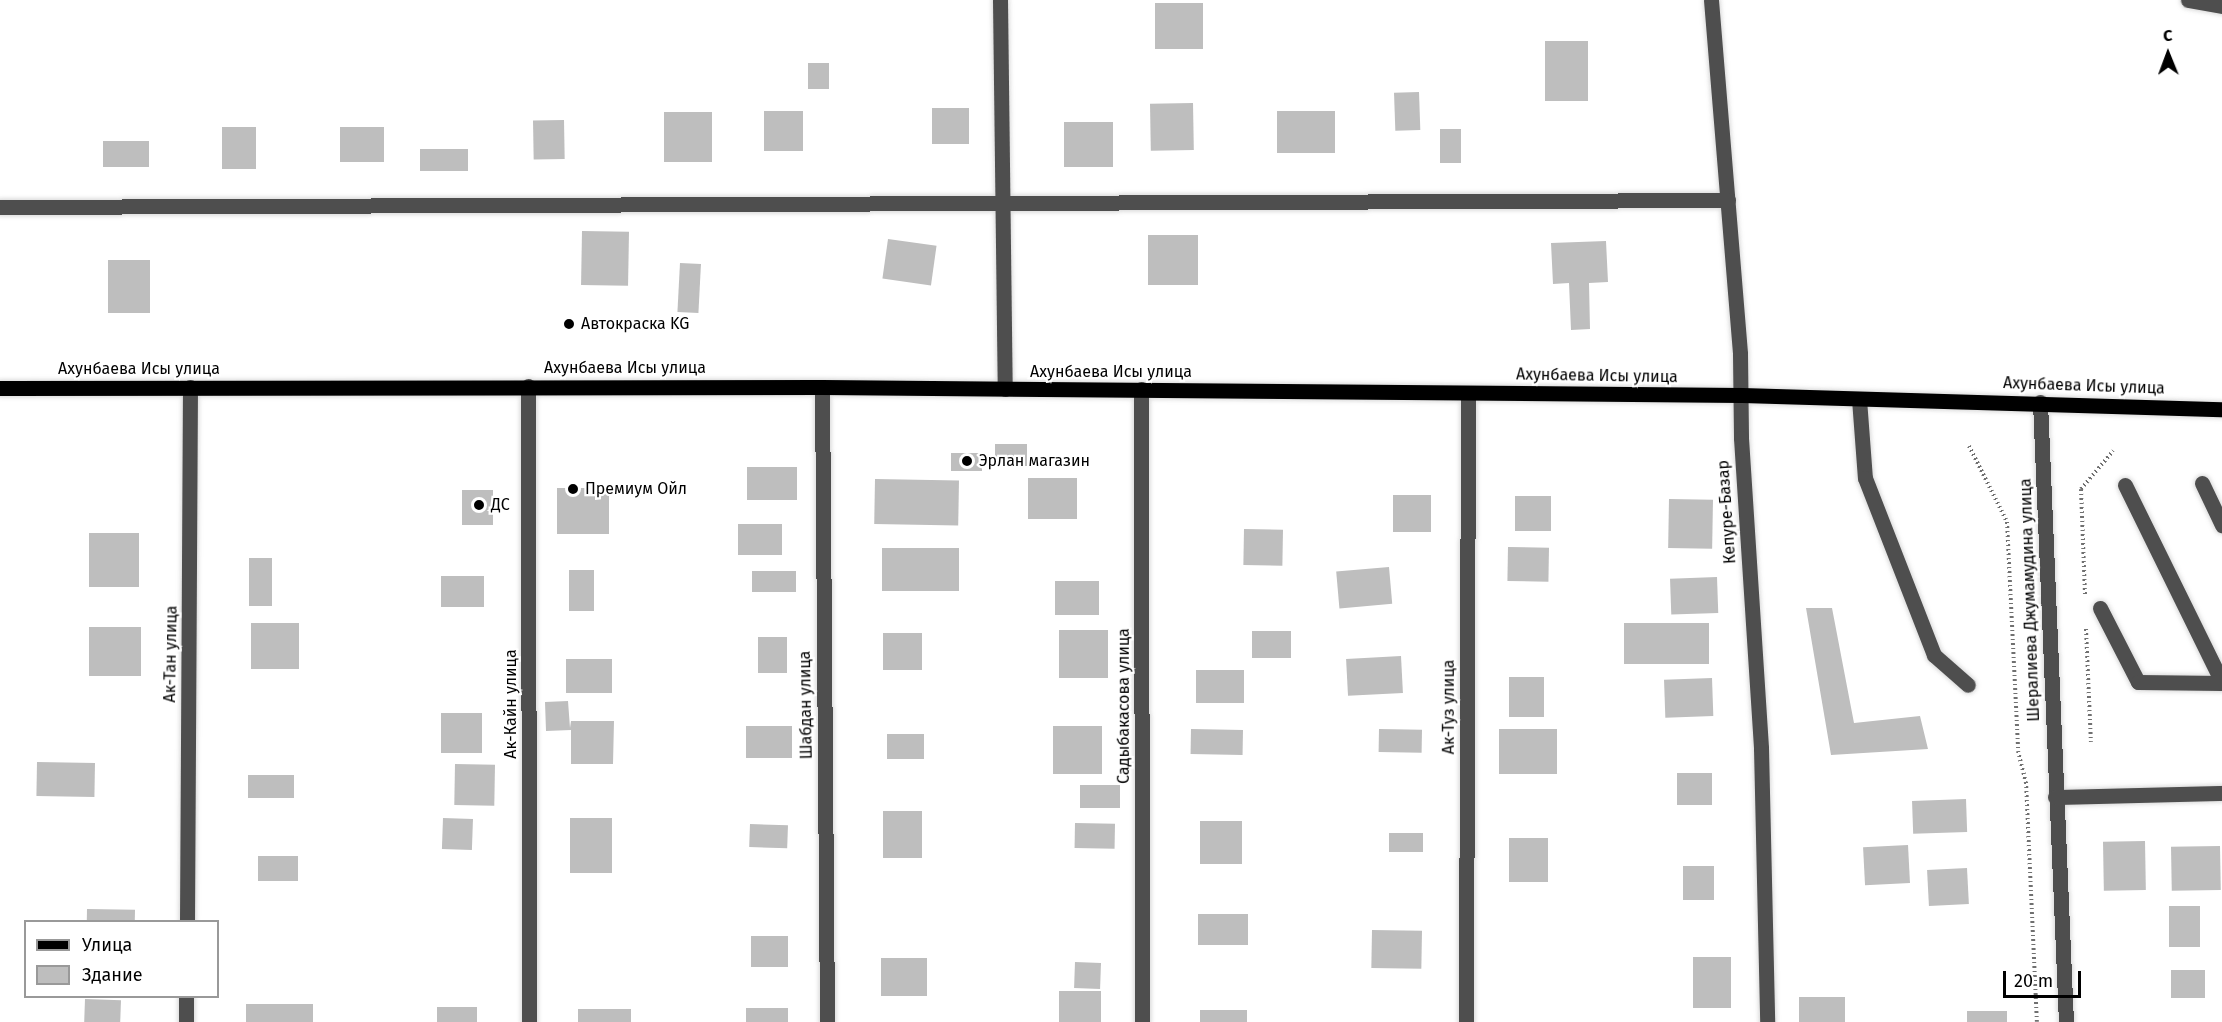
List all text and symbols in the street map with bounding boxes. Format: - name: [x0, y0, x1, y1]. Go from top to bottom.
- north arrow: [2138, 24, 2198, 84]
- text: С: [2163, 26, 2172, 45]
- place label: Автокраска KG: [581, 314, 689, 334]
- marker: Автокраска KG: [562, 317, 576, 331]
- street label: Ахунбаева Исы улица: [544, 358, 706, 378]
- street label: Ахунбаева Исы улица: [58, 359, 220, 379]
- street label: Ахунбаева Исы улица: [1030, 362, 1192, 382]
- street label: Ахунбаева Исы улица: [1516, 365, 1678, 387]
- street label: Ахунбаева Исы улица: [2003, 374, 2165, 398]
- place label: Эрлан магазин: [979, 451, 1090, 471]
- marker: Эрлан магазин: [960, 454, 974, 468]
- street label: Кепуре-Базар: [1714, 459, 1740, 565]
- street label: Шералиева Джумамудина улица: [2016, 478, 2044, 722]
- place label: Премиум Ойл: [585, 479, 687, 499]
- marker: Премиум Ойл: [566, 482, 580, 496]
- place label: ДС: [491, 495, 510, 515]
- marker: ДС: [472, 498, 486, 512]
- street label: Ак-Тан улица: [161, 605, 181, 703]
- street label: Садыбакасова улица: [1114, 628, 1134, 784]
- street label: Ак-Кайн улица: [501, 649, 521, 759]
- street label: Шабдан улица: [795, 651, 817, 759]
- street label: Ак-Туз улица: [1439, 660, 1459, 754]
- legend: [24, 920, 219, 998]
- text: Улица: [82, 934, 132, 956]
- scale bar: [2006, 959, 2084, 997]
- text: Здание: [82, 964, 143, 986]
- text: 20 m: [2014, 970, 2053, 992]

